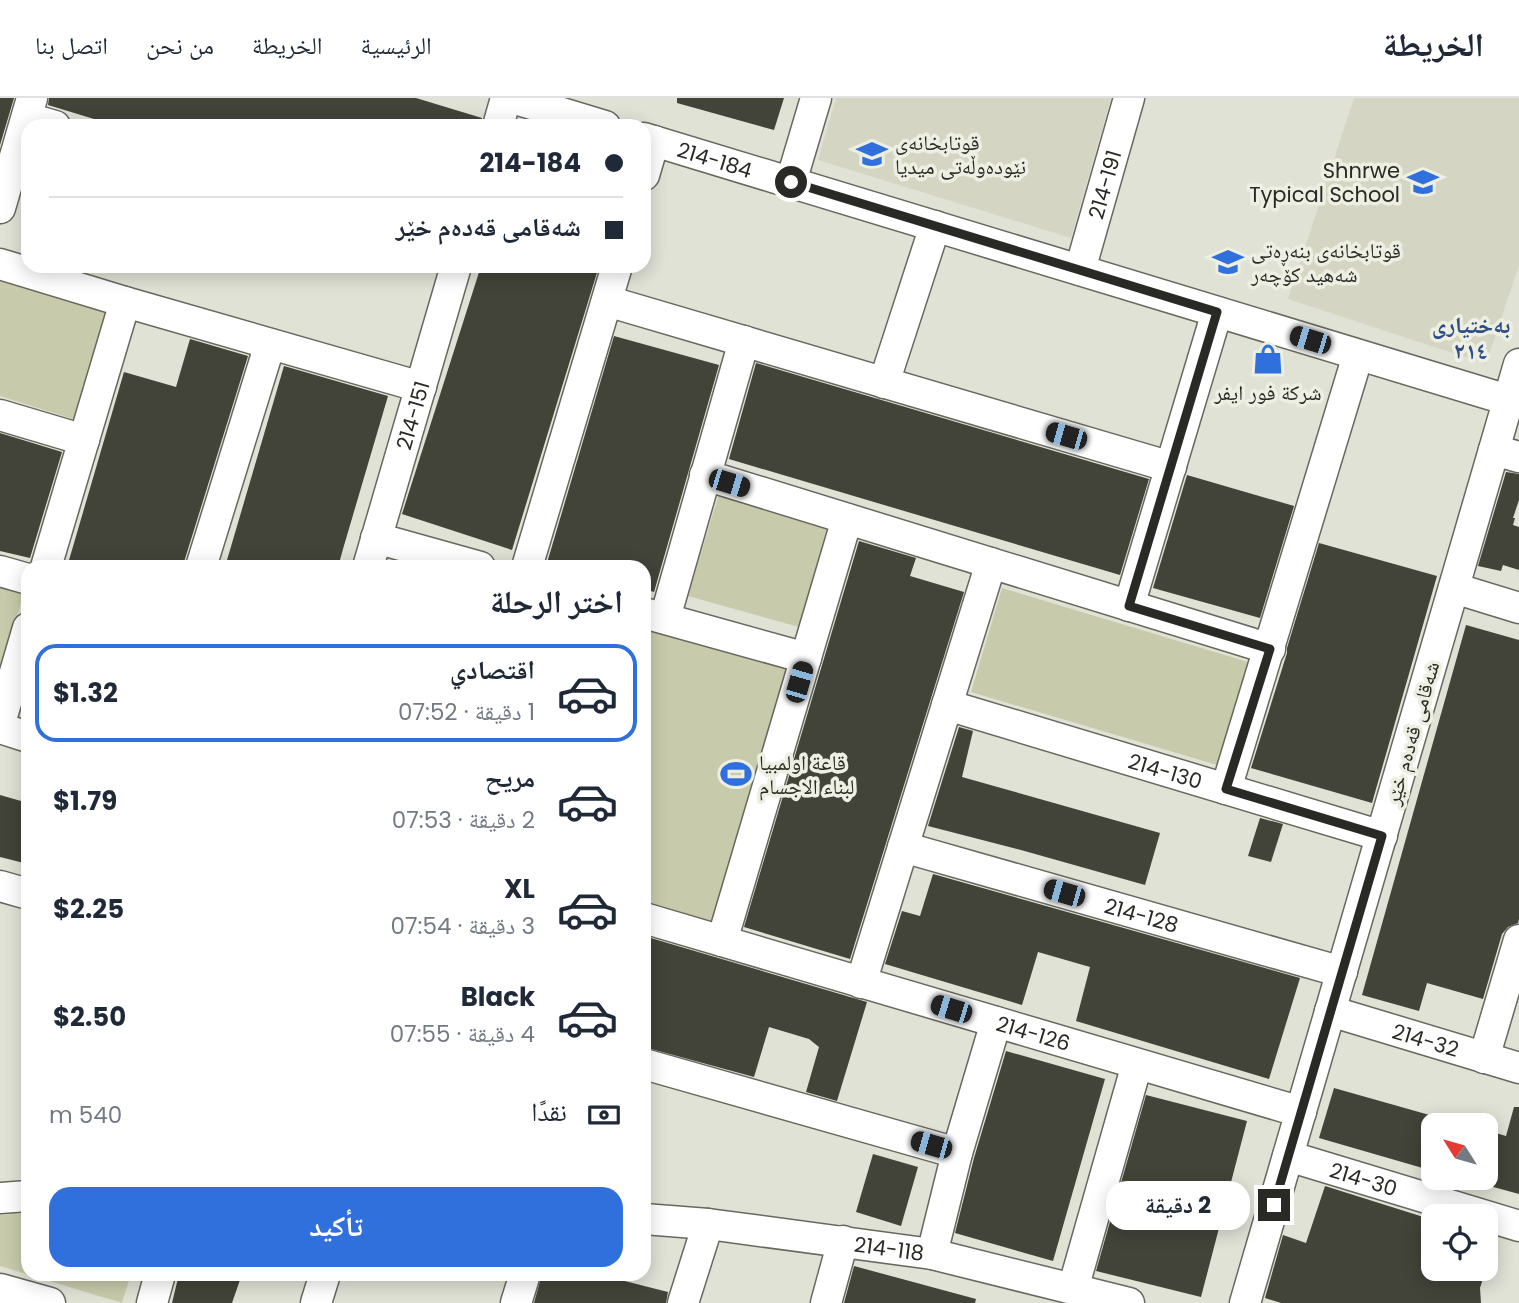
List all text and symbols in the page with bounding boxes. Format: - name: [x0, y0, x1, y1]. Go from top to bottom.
- text: الخريطة: [1383, 21, 1484, 68]
- text: اتصل بنا: [35, 29, 108, 62]
- text: من نحن: [146, 29, 214, 62]
- text: الخريطة: [252, 29, 323, 62]
- text: الرئيسية: [361, 29, 432, 62]
- place label: قوتابخانەی نێودەوڵەتی میدیا: [895, 128, 1026, 181]
- street label: 214-184: [674, 134, 756, 184]
- school or university icon: قوتابخانەی نێودەوڵەتی میدیا: [855, 137, 889, 171]
- text: 214-184: [479, 145, 581, 181]
- street label: 214-191: [1081, 147, 1128, 222]
- place label: Shnrwe Typical School: [1249, 156, 1400, 209]
- school or university icon: Shnrwe Typical School: [1406, 165, 1440, 199]
- route start: [775, 166, 807, 198]
- text: شەقامی قەدەم خێر: [396, 209, 581, 245]
- place label: قوتابخانەی بنەڕەتی شەهید کۆچەر: [1250, 236, 1401, 289]
- school or university icon: قوتابخانەی بنەڕەتی شەهید کۆچەر: [1211, 245, 1245, 279]
- district label: بەختیاری ٢١٤: [1432, 309, 1510, 367]
- car: [1287, 324, 1334, 356]
- shop icon: شركة فور ايفر: [1251, 342, 1285, 376]
- street label: 214-151: [389, 378, 436, 453]
- place label: شركة فور ايفر: [1213, 378, 1322, 407]
- car: [1043, 420, 1090, 452]
- car: [706, 467, 753, 499]
- text: اختر الرحلة: [490, 579, 623, 624]
- text: اقتصادي: [450, 652, 535, 688]
- street label: شەقامی قەدەم خێر: [1377, 658, 1446, 809]
- car: [784, 659, 815, 705]
- icon: car: [556, 662, 619, 725]
- text: $1.32: [53, 675, 118, 711]
- text: 1 دقيقة · 07:52: [398, 696, 535, 728]
- street label: 214-130: [1125, 746, 1206, 796]
- place label: قاعة اولمبيا لبناء الاجسام: [759, 748, 855, 801]
- sports icon: قاعة اولمبيا لبناء الاجسام: [719, 757, 753, 791]
- text: مريح: [485, 760, 535, 796]
- icon: car: [556, 770, 619, 833]
- text: $1.79: [53, 783, 117, 819]
- text: 2 دقيقة · 07:53: [392, 804, 535, 836]
- text: XL: [504, 871, 535, 907]
- car: [1041, 877, 1088, 909]
- icon: car: [556, 878, 619, 941]
- text: $2.25: [53, 891, 124, 927]
- street label: 214-128: [1101, 891, 1182, 939]
- text: 3 دقيقة · 07:54: [391, 910, 535, 942]
- text: Black: [461, 979, 535, 1015]
- icon: car: [556, 986, 619, 1049]
- car: [928, 993, 975, 1025]
- text: $2.50: [53, 999, 126, 1035]
- street label: 214-126: [993, 1008, 1074, 1058]
- street label: 214-32: [1389, 1016, 1463, 1064]
- text: 4 دقيقة · 07:55: [390, 1018, 535, 1050]
- text: نقدًا: [531, 1094, 567, 1130]
- icon: cash: [585, 1096, 623, 1134]
- text: 540 m: [49, 1099, 122, 1131]
- north arrow: [1421, 1113, 1498, 1190]
- map controls: [1421, 1113, 1498, 1281]
- car: [908, 1129, 955, 1161]
- street label: 214-30: [1326, 1155, 1401, 1203]
- callout: 2 دقيقة: [1106, 1180, 1250, 1230]
- button: تأكيد: [49, 1187, 623, 1267]
- text: 2 دقيقة: [1145, 1189, 1211, 1221]
- route end: [1258, 1189, 1290, 1221]
- button: locate: [1421, 1204, 1498, 1281]
- street label: 214-118: [852, 1229, 926, 1267]

